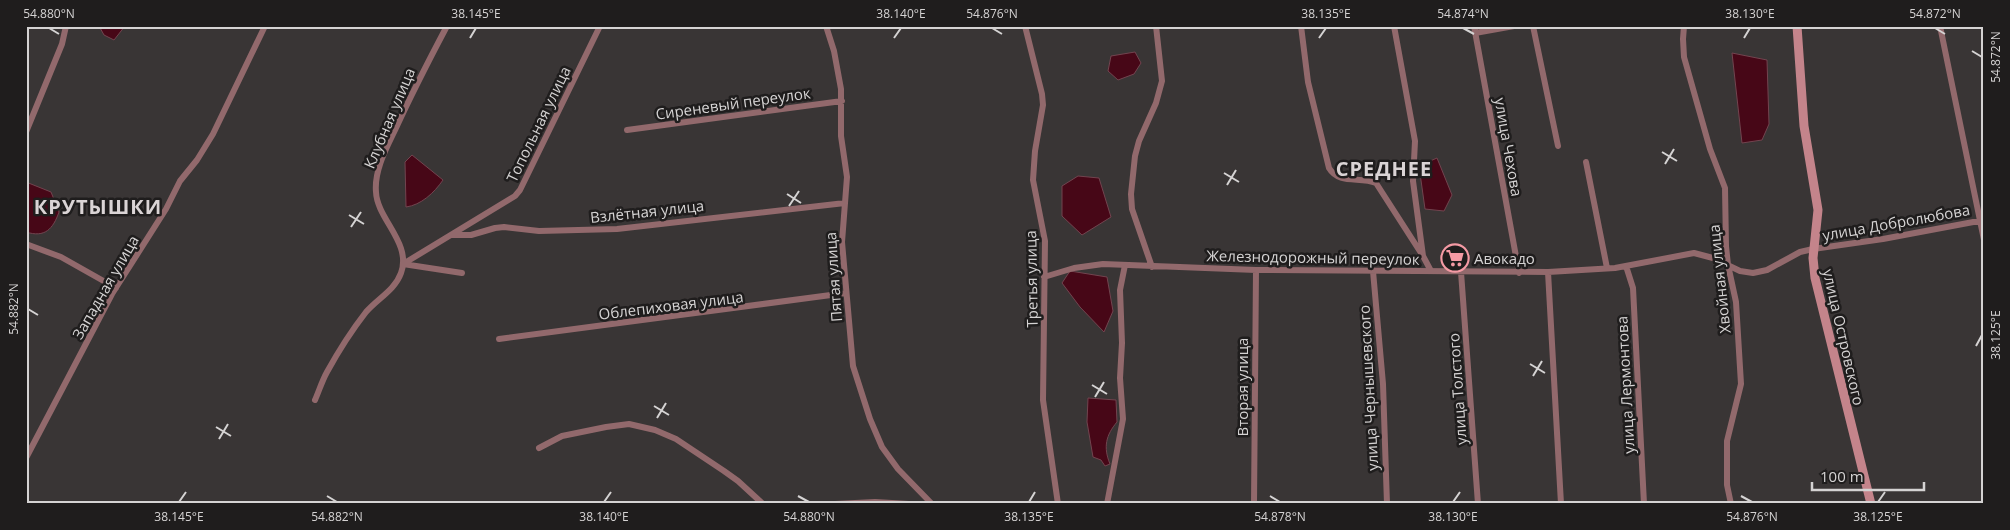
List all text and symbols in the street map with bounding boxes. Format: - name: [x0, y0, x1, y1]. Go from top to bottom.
- text: 54.880°N: [23, 5, 75, 22]
- text: 38.145°E: [451, 5, 501, 22]
- text: 38.140°E: [876, 5, 926, 22]
- text: 54.876°N: [966, 5, 1018, 22]
- text: 38.135°E: [1301, 5, 1351, 22]
- text: 54.874°N: [1437, 5, 1489, 22]
- text: 38.130°E: [1725, 5, 1775, 22]
- text: 54.872°N: [1909, 5, 1961, 22]
- text: 54.872°N: [1987, 31, 2004, 83]
- street label: Топольная улица: [501, 63, 575, 185]
- street label: Клубная улица: [359, 65, 419, 171]
- street label: Сиреневый переулок: [654, 82, 812, 124]
- street label: улица Чехова: [1490, 96, 1528, 198]
- district label: СРЕДНЕЕ: [1336, 155, 1432, 182]
- district label: КРУТЫШКИ: [34, 193, 162, 220]
- street label: Взлётная улица: [589, 195, 705, 227]
- street label: улица Добролюбова: [1821, 199, 1971, 245]
- street label: Хвойная улица: [1703, 224, 1735, 334]
- street label: Третья улица: [1020, 230, 1042, 328]
- street label: Западная улица: [67, 231, 143, 343]
- street label: Пятая улица: [820, 231, 846, 323]
- supermarket icon: Авокадо: [1440, 243, 1470, 273]
- street label: Железнодорожный переулок: [1206, 245, 1420, 269]
- place label: Авокадо: [1474, 248, 1535, 268]
- street label: улица Островского: [1819, 267, 1869, 407]
- text: 54.882°N: [5, 283, 22, 335]
- street label: Облепиховая улица: [597, 286, 745, 324]
- street label: улица Чернышевского: [1354, 305, 1382, 471]
- text: 38.125°E: [1987, 310, 2004, 360]
- street label: улица Лермонтова: [1611, 316, 1639, 454]
- street label: улица Толстого: [1443, 332, 1471, 446]
- street label: Вторая улица: [1232, 338, 1252, 436]
- scale bar: [1812, 460, 1925, 492]
- text: 100 m: [1820, 466, 1864, 486]
- text: 38.145°E: [154, 508, 204, 525]
- text: 54.882°N: [311, 508, 363, 525]
- text: 38.140°E: [579, 508, 629, 525]
- text: 54.880°N: [783, 508, 835, 525]
- text: 38.135°E: [1004, 508, 1054, 525]
- text: 54.878°N: [1254, 508, 1306, 525]
- text: 38.130°E: [1428, 508, 1478, 525]
- text: 54.876°N: [1726, 508, 1778, 525]
- text: 38.125°E: [1853, 508, 1903, 525]

